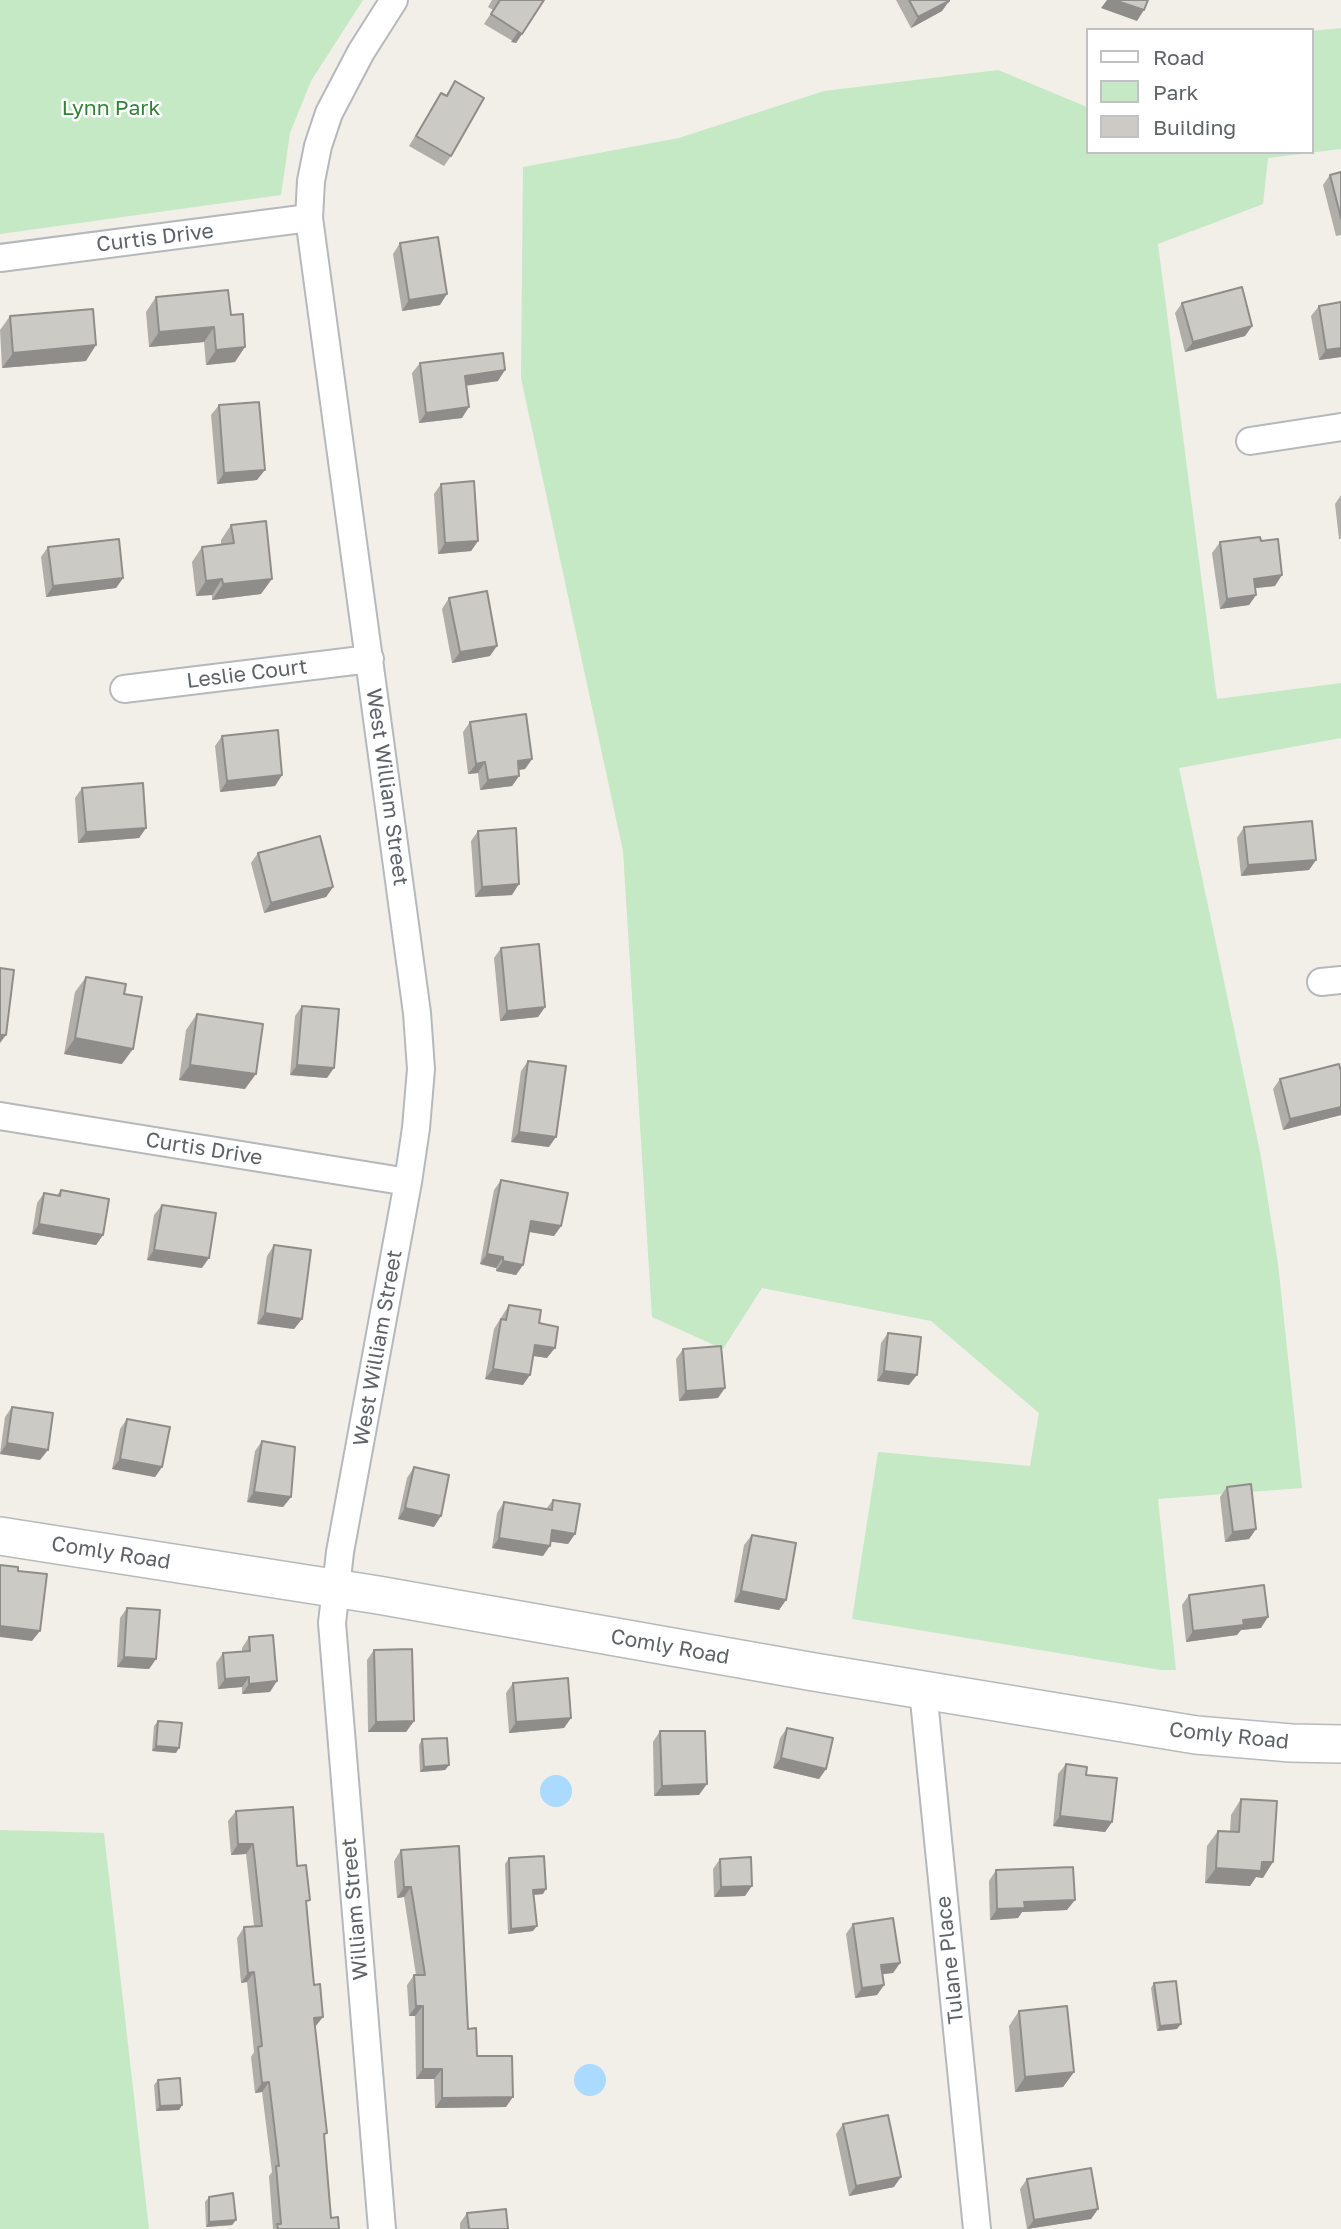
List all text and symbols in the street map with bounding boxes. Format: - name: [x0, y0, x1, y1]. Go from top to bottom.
- legend: [1086, 28, 1313, 154]
- text: Road: [1153, 44, 1204, 70]
- text: Park: [1153, 79, 1198, 105]
- park label: Lynn Park: [62, 95, 160, 121]
- text: Building: [1153, 114, 1236, 140]
- street label: Curtis Drive: [95, 218, 215, 258]
- street label: Leslie Court: [185, 654, 309, 694]
- street label: West William Street: [361, 687, 413, 887]
- street label: Curtis Drive: [144, 1127, 264, 1171]
- street label: West William Street: [348, 1248, 408, 1448]
- street label: Comly Road: [50, 1531, 172, 1575]
- street label: Comly Road: [609, 1624, 731, 1670]
- street label: Comly Road: [1168, 1717, 1290, 1755]
- street label: William Street: [336, 1837, 374, 1981]
- street label: Tulane Place: [931, 1895, 969, 2025]

